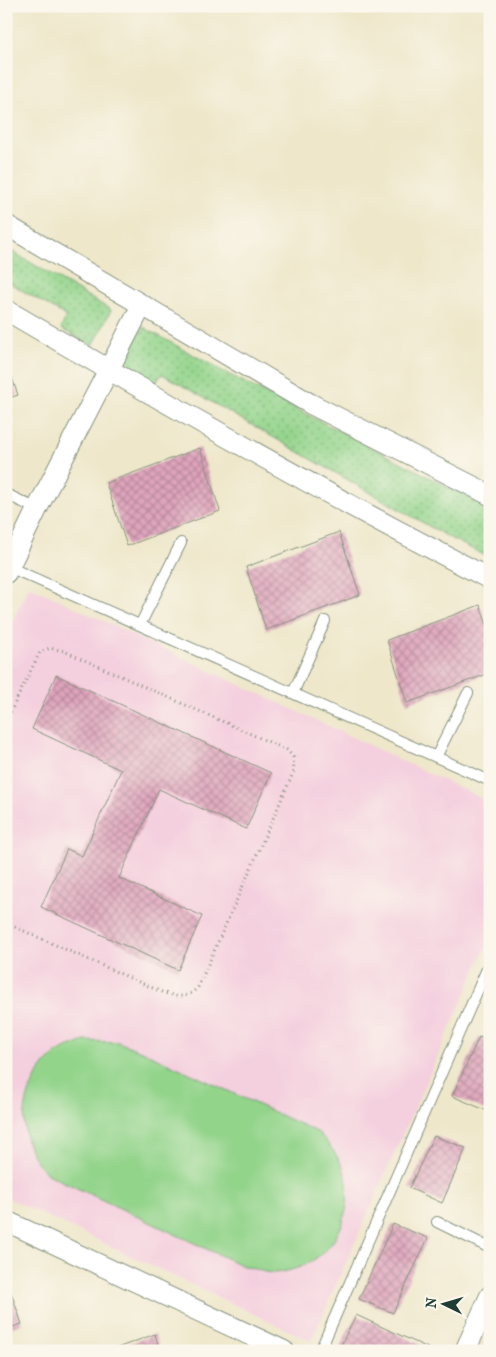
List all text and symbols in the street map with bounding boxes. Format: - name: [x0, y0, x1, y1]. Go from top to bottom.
- north arrow: [418, 1280, 468, 1330]
- text: N: [423, 1297, 441, 1309]

